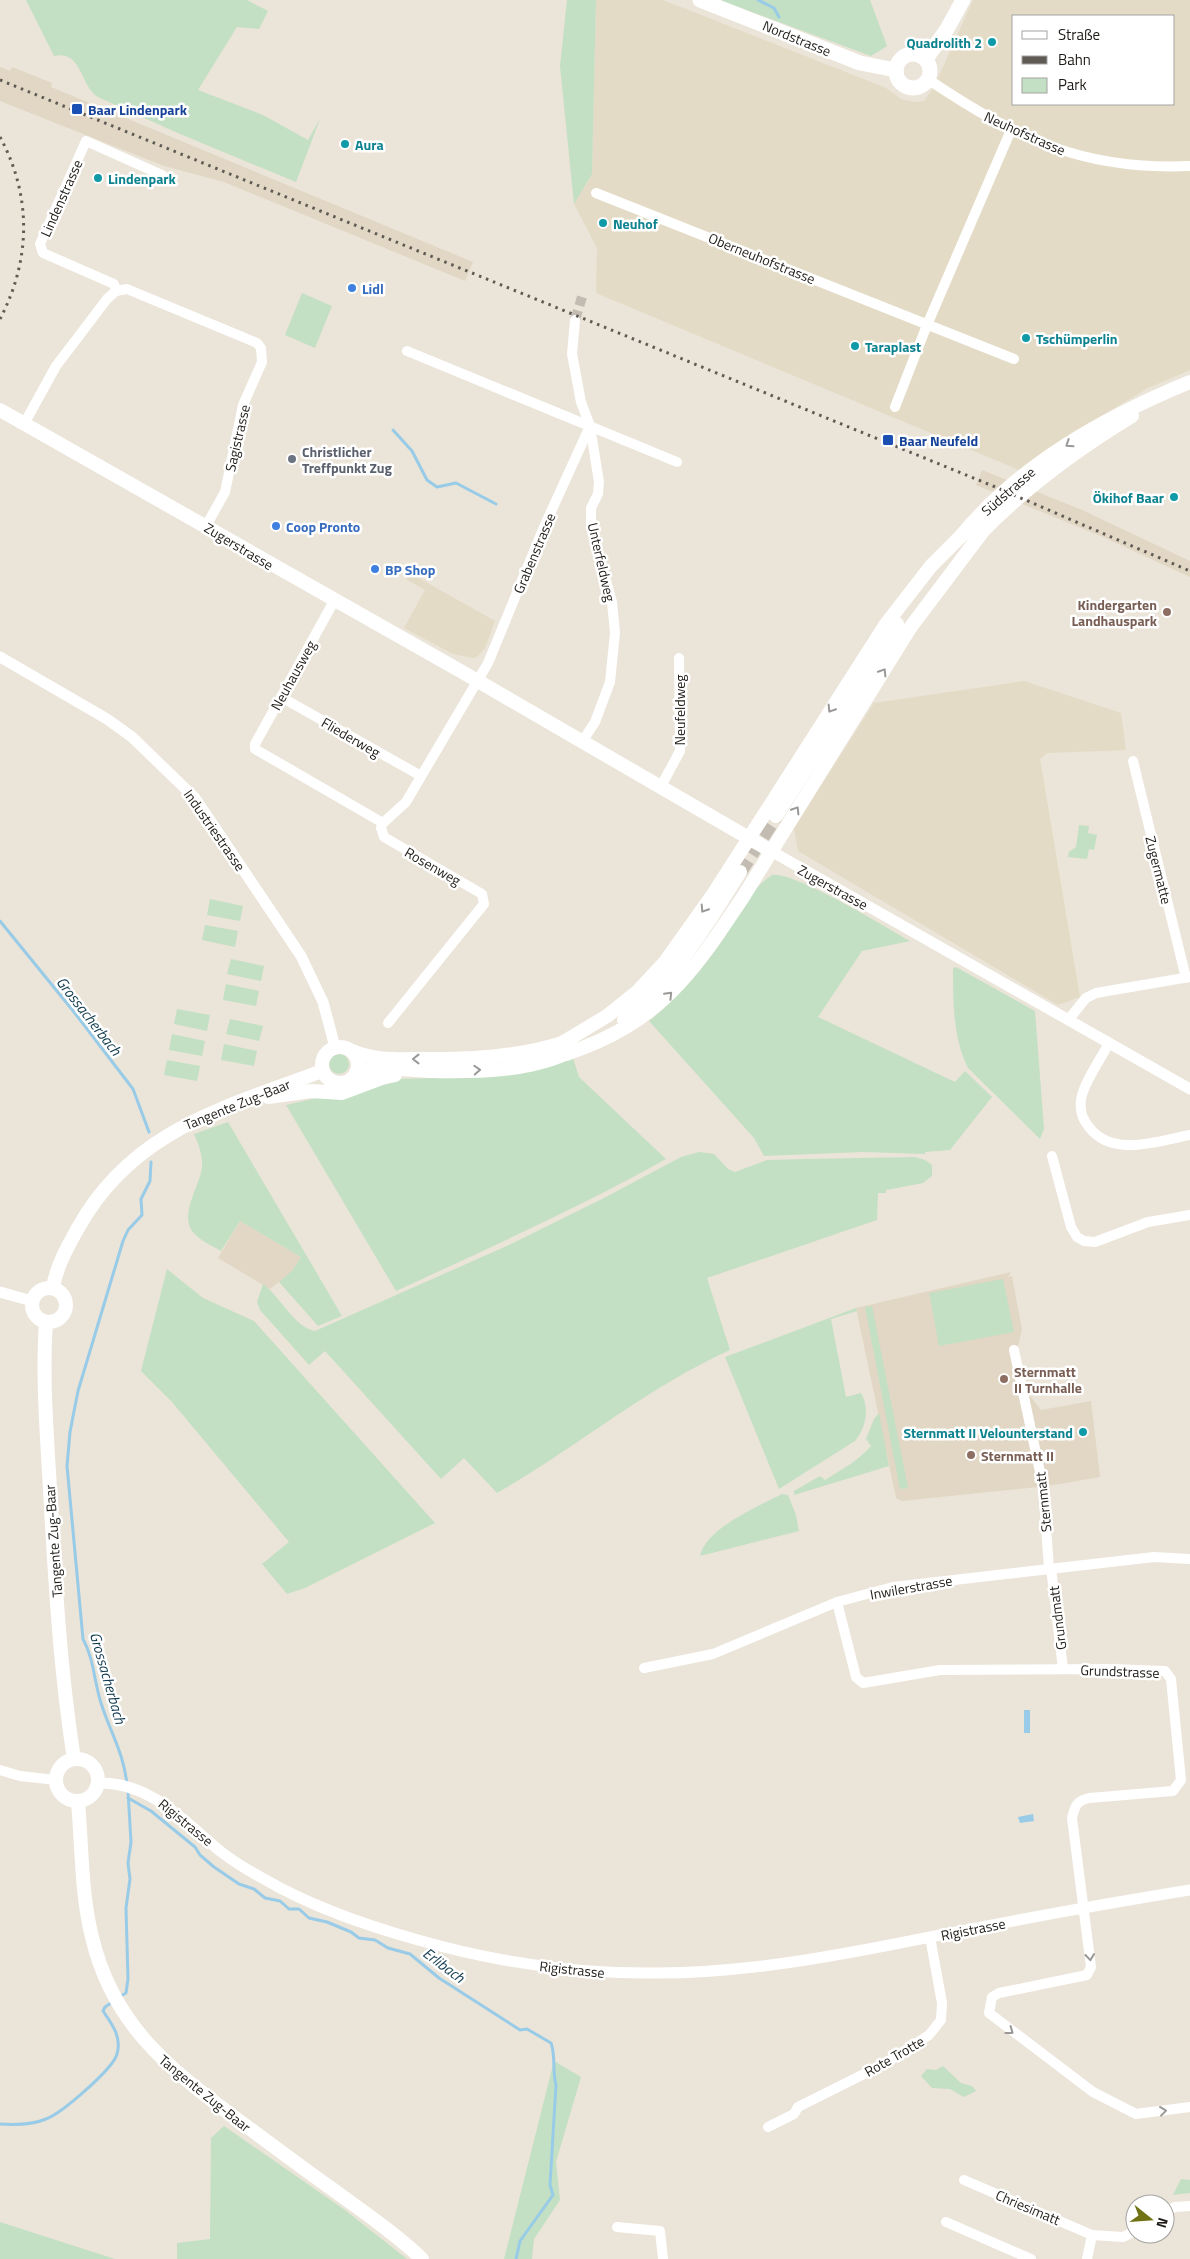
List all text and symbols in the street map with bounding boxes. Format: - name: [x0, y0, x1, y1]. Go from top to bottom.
- street label: Nordstrasse: [760, 15, 834, 61]
- legend: [1012, 15, 1175, 105]
- text: Straße: [1058, 23, 1100, 46]
- place label: Quadrolith 2: [906, 32, 982, 53]
- marker: Quadrolith 2: [986, 36, 998, 48]
- text: Bahn: [1058, 48, 1091, 71]
- text: Park: [1058, 73, 1087, 96]
- place label: Baar Lindenpark: [88, 99, 188, 120]
- marker: Baar Lindenpark: [70, 102, 84, 116]
- street label: Neuhofstrasse: [981, 106, 1069, 160]
- place label: Aura: [355, 134, 384, 155]
- marker: Aura: [339, 138, 351, 150]
- street label: Lindenstrasse: [35, 156, 87, 240]
- place label: Lindenpark: [108, 168, 177, 189]
- marker: Lindenpark: [92, 172, 104, 184]
- place label: Neuhof: [613, 213, 658, 234]
- marker: Neuhof: [597, 217, 609, 229]
- street label: Oberneuhofstrasse: [705, 227, 819, 289]
- place label: Lidl: [362, 278, 384, 299]
- marker: Lidl: [346, 282, 358, 294]
- place label: Tschümperlin: [1036, 328, 1118, 349]
- marker: Tschümperlin: [1020, 332, 1032, 344]
- place label: Taraplast: [865, 336, 921, 357]
- marker: Taraplast: [849, 340, 861, 352]
- street label: Sagistrasse: [219, 402, 255, 474]
- place label: Baar Neufeld: [899, 430, 978, 451]
- marker: Baar Neufeld: [881, 433, 895, 447]
- one-way arrow: [1065, 437, 1074, 447]
- place label: Christlicher Treffpunkt Zug: [302, 441, 393, 478]
- marker: Christlicher Treffpunkt Zug: [286, 453, 298, 465]
- street label: Südstrasse: [976, 461, 1040, 521]
- place label: Ökihof Baar: [1093, 487, 1164, 508]
- marker: Ökihof Baar: [1168, 491, 1180, 503]
- street label: Grabenstrasse: [508, 509, 560, 597]
- place label: Coop Pronto: [286, 516, 360, 537]
- street label: Zugerstrasse: [200, 517, 278, 575]
- marker: Coop Pronto: [270, 520, 282, 532]
- street label: Unterfeldweg: [583, 520, 621, 604]
- place label: BP Shop: [385, 559, 436, 580]
- marker: BP Shop: [369, 563, 381, 575]
- place label: Kindergarten Landhauspark: [1071, 594, 1158, 631]
- marker: Kindergarten Landhauspark: [1161, 606, 1173, 618]
- street label: Neuhausweg: [265, 636, 321, 714]
- one-way arrow: [876, 668, 886, 677]
- street label: Neufeldweg: [669, 675, 690, 745]
- one-way arrow: [828, 704, 838, 713]
- street label: Fliederweg: [318, 712, 384, 762]
- street label: Industriestrasse: [179, 785, 251, 875]
- one-way arrow: [790, 806, 800, 815]
- street label: Zugermatte: [1140, 834, 1178, 906]
- street label: Rosenweg: [401, 841, 465, 891]
- street label: Zugerstrasse: [794, 859, 872, 915]
- one-way arrow: [700, 904, 710, 913]
- water label: Grossacherbach: [51, 972, 128, 1061]
- one-way arrow: [663, 992, 672, 1001]
- one-way arrow: [411, 1054, 419, 1064]
- one-way arrow: [474, 1065, 482, 1076]
- street label: Tangente Zug-Baar: [181, 1073, 293, 1135]
- place label: Sternmatt II Turnhalle: [1014, 1361, 1082, 1398]
- marker: Sternmatt II Turnhalle: [998, 1373, 1010, 1385]
- place label: Sternmatt II Velounterstand: [903, 1422, 1073, 1443]
- marker: Sternmatt II Velounterstand: [1077, 1426, 1089, 1438]
- place label: Sternmatt II: [981, 1445, 1054, 1466]
- marker: Sternmatt II: [965, 1449, 977, 1461]
- street label: Sternmatt: [1029, 1471, 1057, 1533]
- street label: Tangente Zug-Baar: [39, 1484, 67, 1598]
- street label: Inwilerstrasse: [868, 1569, 954, 1605]
- street label: Grundmatt: [1043, 1585, 1071, 1651]
- water label: Grossacherbach: [84, 1629, 132, 1727]
- street label: Grundstrasse: [1080, 1659, 1160, 1683]
- street label: Rigistrasse: [154, 1793, 218, 1851]
- street label: Rigistrasse: [939, 1912, 1007, 1946]
- water label: Erlibach: [418, 1942, 470, 1989]
- one-way arrow: [1084, 1953, 1095, 1961]
- street label: Rigistrasse: [538, 1955, 606, 1983]
- one-way arrow: [1004, 2025, 1014, 2034]
- street label: Rote Trotte: [860, 2030, 928, 2082]
- street label: Tangente Zug-Baar: [155, 2049, 256, 2137]
- one-way arrow: [1159, 2106, 1167, 2117]
- street label: Chriesimatt: [992, 2184, 1064, 2230]
- north arrow: [1125, 2194, 1175, 2244]
- text: N: [1151, 2215, 1174, 2231]

